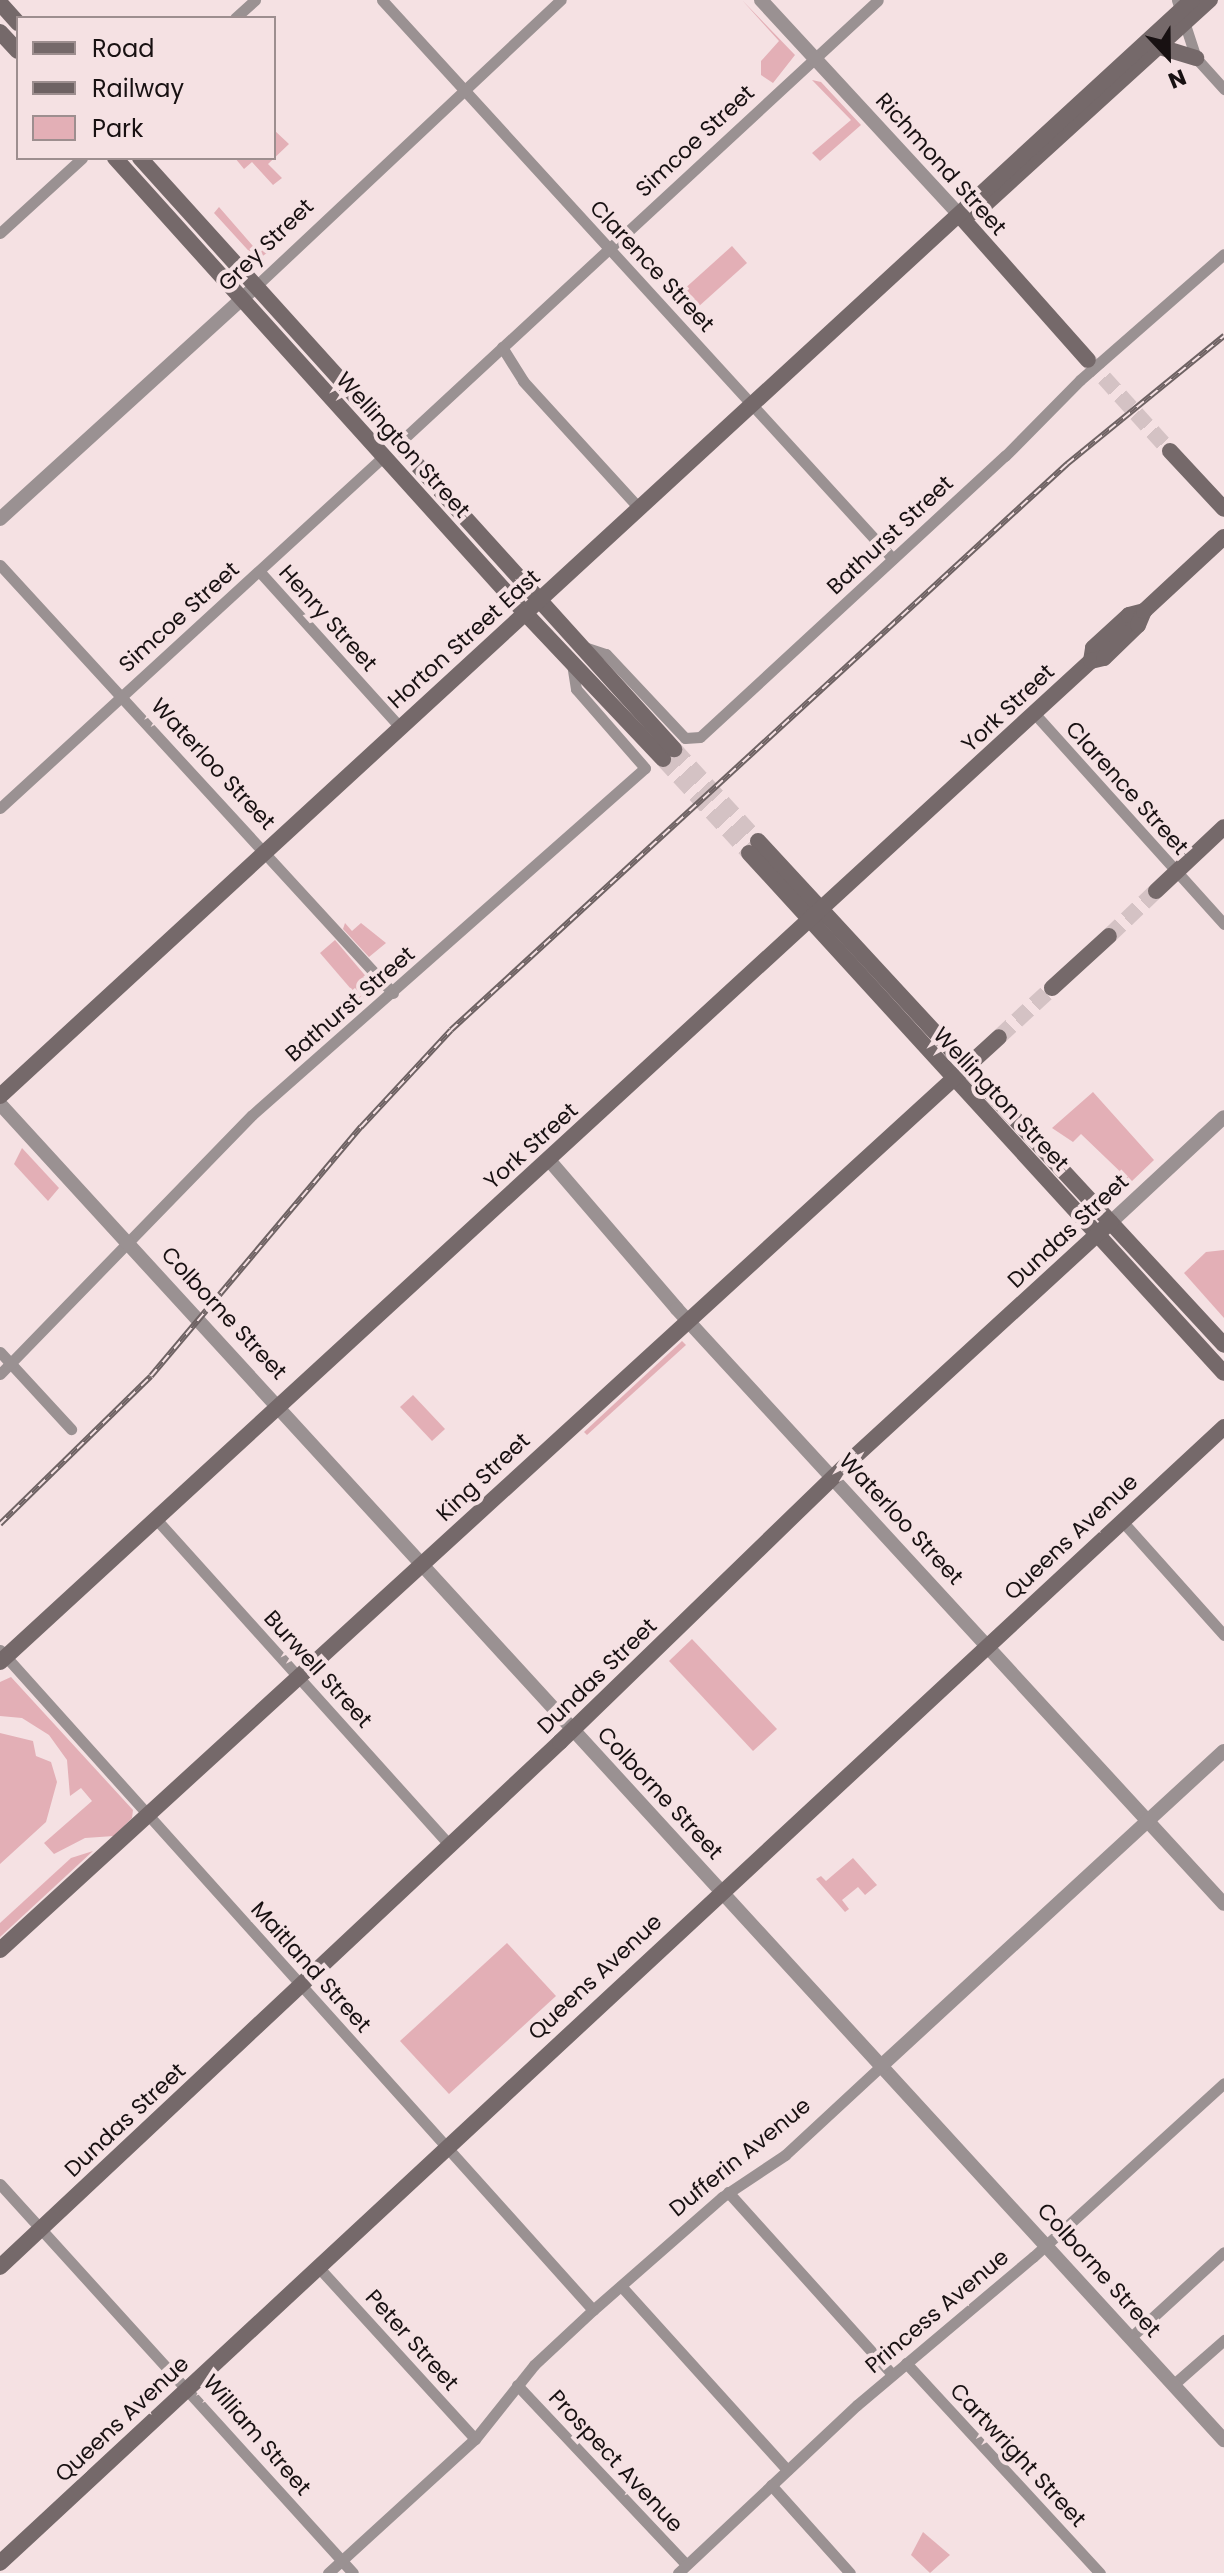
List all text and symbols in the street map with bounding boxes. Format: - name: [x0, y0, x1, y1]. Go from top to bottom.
- legend: [16, 16, 276, 160]
- north arrow: [1128, 16, 1208, 96]
- text: Road: [92, 32, 154, 65]
- text: N: [1164, 61, 1191, 96]
- text: Railway: [92, 72, 184, 105]
- street label: Simcoe Street: [630, 79, 760, 203]
- street label: Richmond Street: [870, 87, 1012, 241]
- text: Park: [92, 112, 143, 145]
- street label: Grey Street: [213, 193, 319, 297]
- street label: Clarence Street: [584, 195, 720, 337]
- street label: Wellington Street: [331, 367, 475, 523]
- street label: Bathurst Street: [822, 470, 958, 600]
- street label: Simcoe Street: [114, 556, 244, 678]
- street label: Henry Street: [273, 559, 383, 677]
- street label: Horton Street East: [383, 564, 545, 714]
- street label: York Street: [956, 659, 1060, 757]
- street label: Waterloo Street: [145, 693, 281, 835]
- street label: Clarence Street: [1060, 716, 1194, 860]
- street label: Bathurst Street: [280, 941, 420, 1067]
- street label: Wellington Street: [928, 1022, 1074, 1176]
- street label: York Street: [479, 1097, 583, 1195]
- street label: Dundas Street: [1002, 1168, 1134, 1294]
- street label: Colborne Street: [156, 1241, 292, 1385]
- street label: King Street: [431, 1427, 535, 1527]
- street label: Waterloo Street: [833, 1448, 969, 1590]
- street label: Queens Avenue: [999, 1468, 1143, 1606]
- street label: Burwell Street: [258, 1605, 378, 1733]
- street label: Dundas Street: [532, 1613, 662, 1739]
- street label: Colborne Street: [592, 1721, 728, 1865]
- street label: Maitland Street: [245, 1896, 377, 2038]
- street label: Queens Avenue: [523, 1908, 667, 2046]
- street label: Dundas Street: [59, 2057, 191, 2183]
- street label: Dufferin Avenue: [664, 2092, 816, 2222]
- street label: Colborne Street: [1032, 2197, 1166, 2343]
- street label: Princess Avenue: [860, 2243, 1014, 2379]
- street label: Peter Street: [360, 2284, 464, 2396]
- street label: Queens Avenue: [50, 2350, 194, 2488]
- street label: William Street: [198, 2369, 316, 2501]
- street label: Cartwright Street: [945, 2378, 1091, 2532]
- street label: Prospect Avenue: [543, 2384, 689, 2538]

